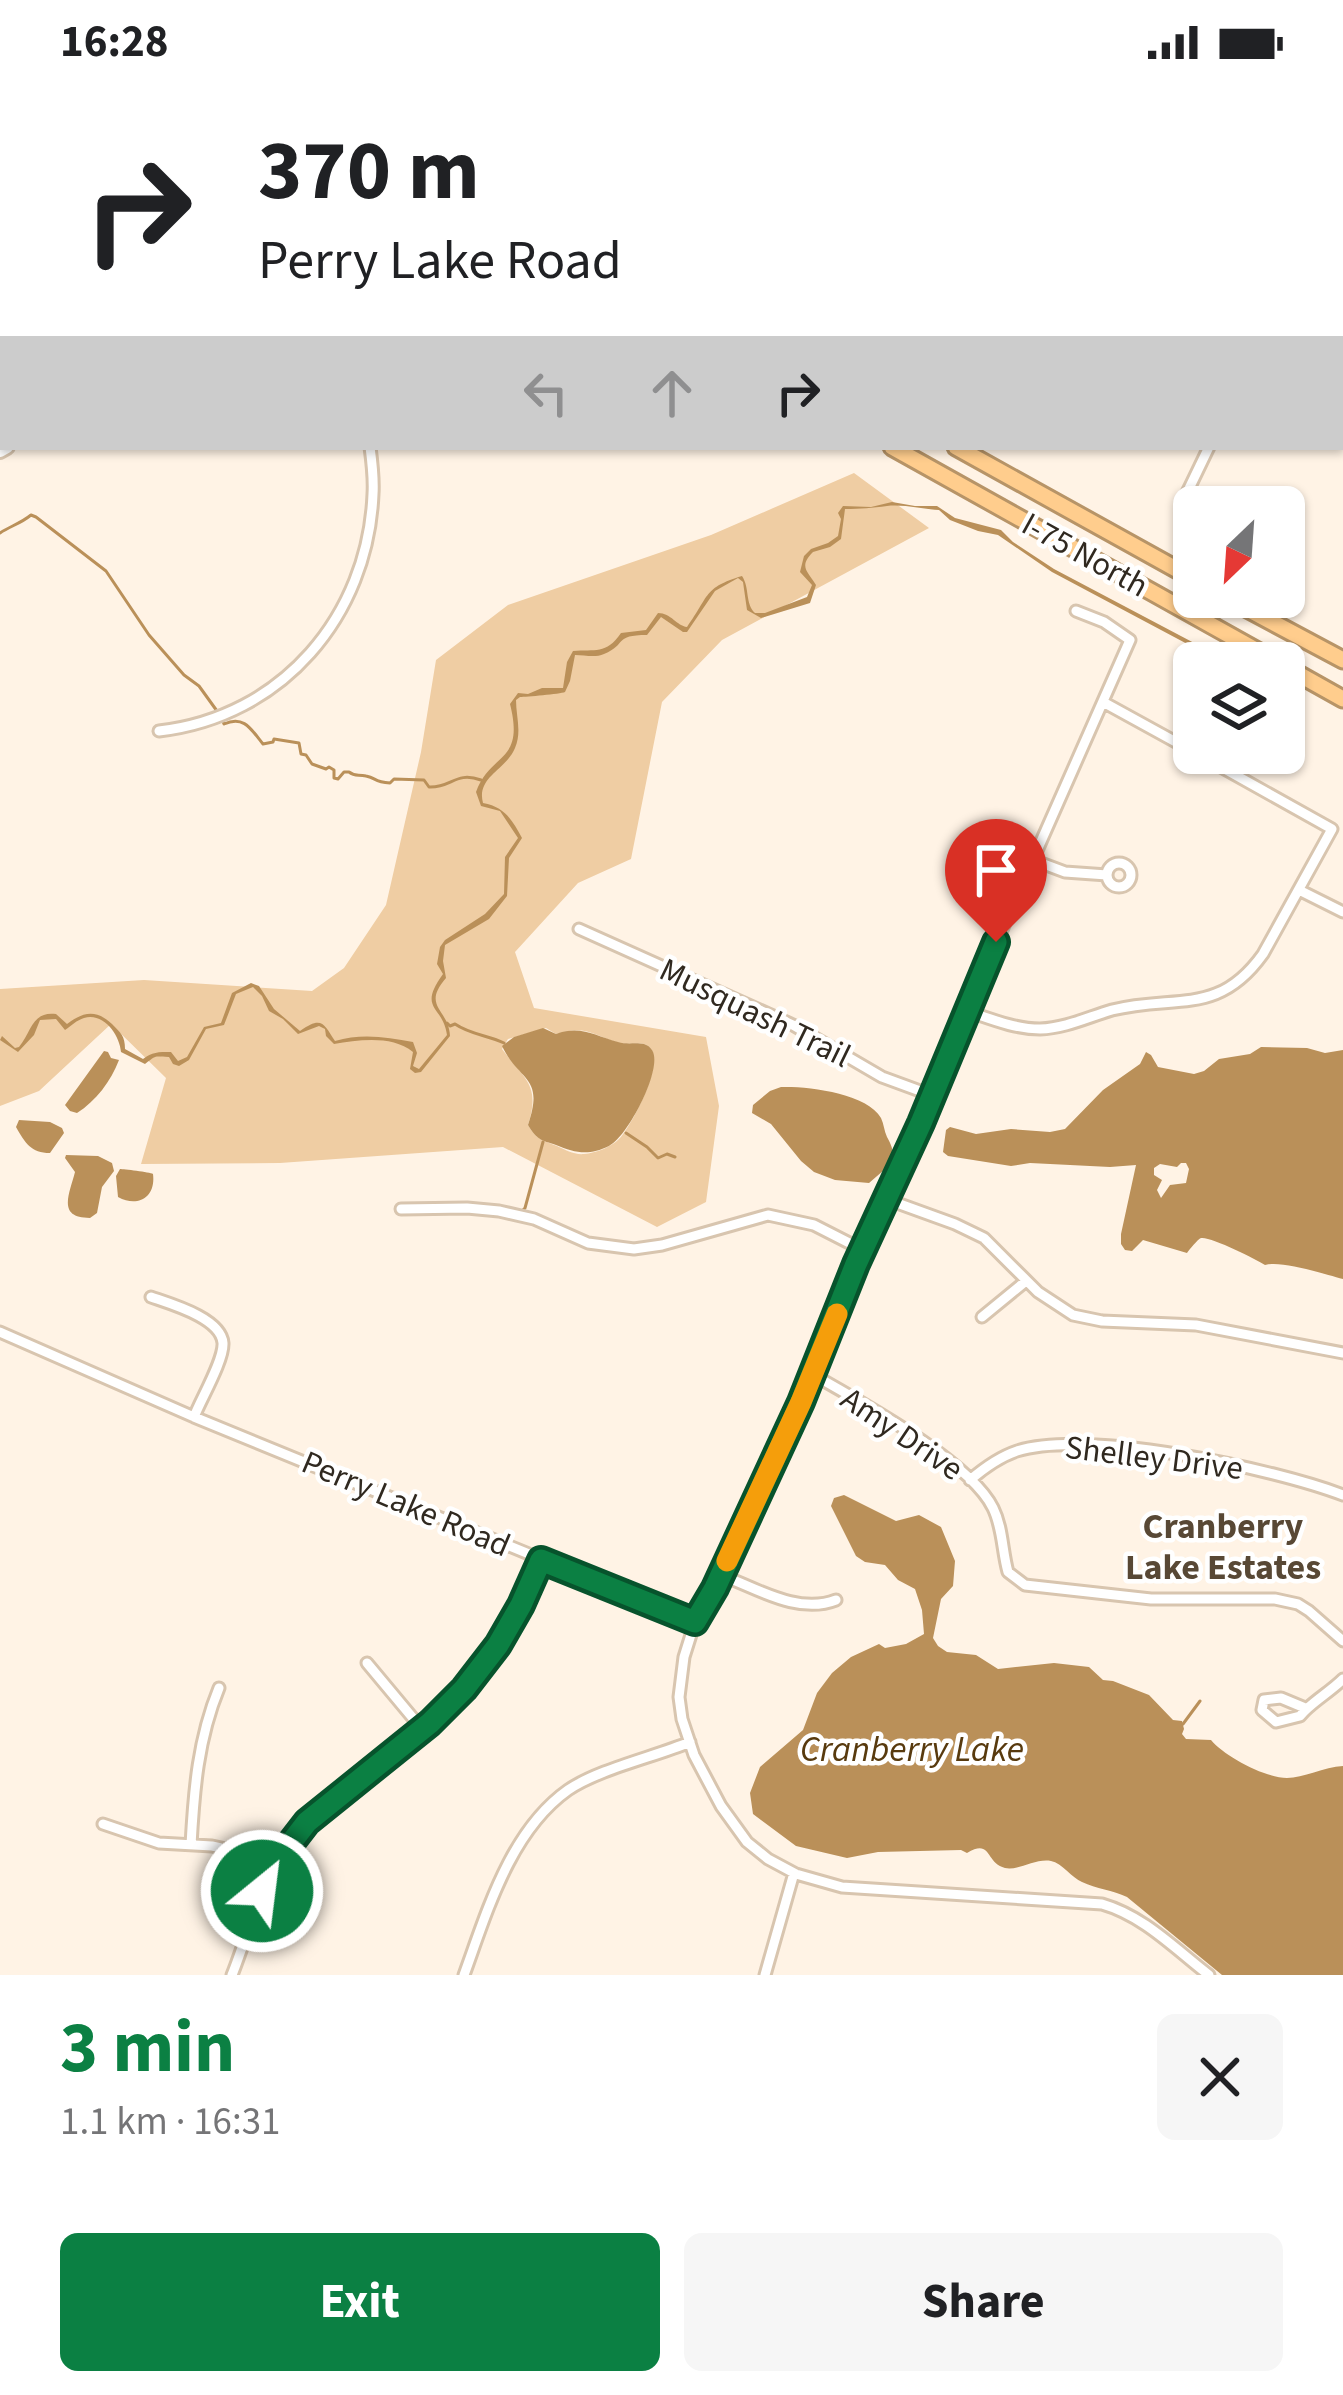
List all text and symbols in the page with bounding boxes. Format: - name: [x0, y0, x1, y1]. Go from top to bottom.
- text: 16:28: [60, 10, 169, 74]
- text: 370 m: [258, 112, 480, 232]
- icon: right: [60, 132, 216, 288]
- text: Perry Lake Road: [258, 223, 622, 300]
- icon: left: [513, 360, 579, 426]
- icon: ahead: [639, 360, 705, 426]
- icon: right: [765, 360, 831, 426]
- north arrow: [1173, 486, 1305, 618]
- map controls: [1173, 486, 1305, 774]
- street label: I-75 North: [1013, 501, 1157, 609]
- button: layers: [1173, 642, 1305, 774]
- pin: [945, 819, 1047, 942]
- icon: arrive: [963, 837, 1029, 903]
- street label: Musquash Trail: [652, 946, 858, 1080]
- street label: Amy Drive: [831, 1376, 973, 1492]
- street label: Shelley Drive: [1062, 1424, 1246, 1492]
- street label: Perry Lake Road: [295, 1439, 517, 1569]
- district label: Cranberry Lake Estates: [1125, 1501, 1321, 1593]
- water label: Cranberry Lake: [800, 1724, 1024, 1775]
- position arrow: [199, 1828, 325, 1954]
- text: 3 min: [60, 1997, 235, 2100]
- button: close: [1157, 2014, 1283, 2140]
- text: 1.1 km · 16:31: [60, 2094, 280, 2150]
- button: Exit: [60, 2233, 660, 2371]
- button: Share: [684, 2233, 1283, 2371]

